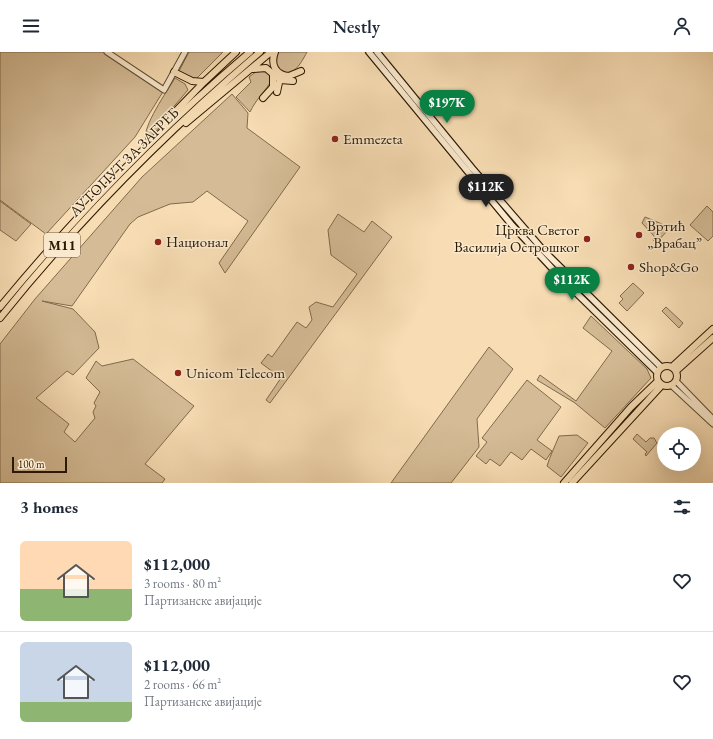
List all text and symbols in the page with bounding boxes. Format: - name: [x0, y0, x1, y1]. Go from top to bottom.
- icon: menu: [20, 15, 42, 37]
- text: Nestly: [333, 15, 380, 38]
- icon: person: [671, 15, 693, 37]
- pin: $197K: [419, 90, 475, 124]
- text: $197K: [429, 94, 465, 111]
- street label: АУТОПУТ ЗА ЗАГРЕБ: [64, 103, 183, 221]
- place label: Emmezeta: [343, 129, 403, 148]
- marker: Emmezeta: [330, 134, 340, 144]
- pin: $112K: [458, 174, 514, 208]
- text: $112K: [468, 178, 504, 195]
- place label: Вртић „Врабац”: [647, 216, 702, 252]
- place label: Црква Светог Василија Острошког: [454, 220, 580, 256]
- marker: Вртић „Врабац”: [634, 230, 644, 240]
- place label: Национал: [166, 232, 228, 251]
- road number: M11: [44, 233, 80, 257]
- marker: Црква Светог Василија Острошког: [582, 234, 592, 244]
- marker: Национал: [153, 237, 163, 247]
- place label: Shop&Go: [639, 257, 699, 276]
- marker: Shop&Go: [626, 262, 636, 272]
- pin: $112K: [544, 267, 600, 301]
- text: $112K: [554, 271, 590, 288]
- place label: Unicom Telecom: [186, 363, 285, 382]
- marker: Unicom Telecom: [173, 368, 183, 378]
- map controls: [657, 427, 701, 471]
- button: locate: [657, 427, 701, 471]
- scale bar: [12, 455, 67, 474]
- text: 100 m: [18, 457, 45, 471]
- text: 3 homes: [20, 496, 78, 518]
- icon: filters: [671, 496, 693, 518]
- text: $112,000: [144, 553, 210, 575]
- icon: home: [52, 557, 100, 605]
- icon: heart: [671, 570, 693, 592]
- text: 3 rooms · 80 m²: [144, 575, 221, 592]
- text: Партизанске авијације: [144, 592, 262, 609]
- text: $112,000: [144, 654, 210, 676]
- icon: home: [52, 658, 100, 706]
- icon: heart: [671, 671, 693, 693]
- text: 2 rooms · 66 m²: [144, 676, 221, 693]
- text: Партизанске авијације: [144, 693, 262, 710]

